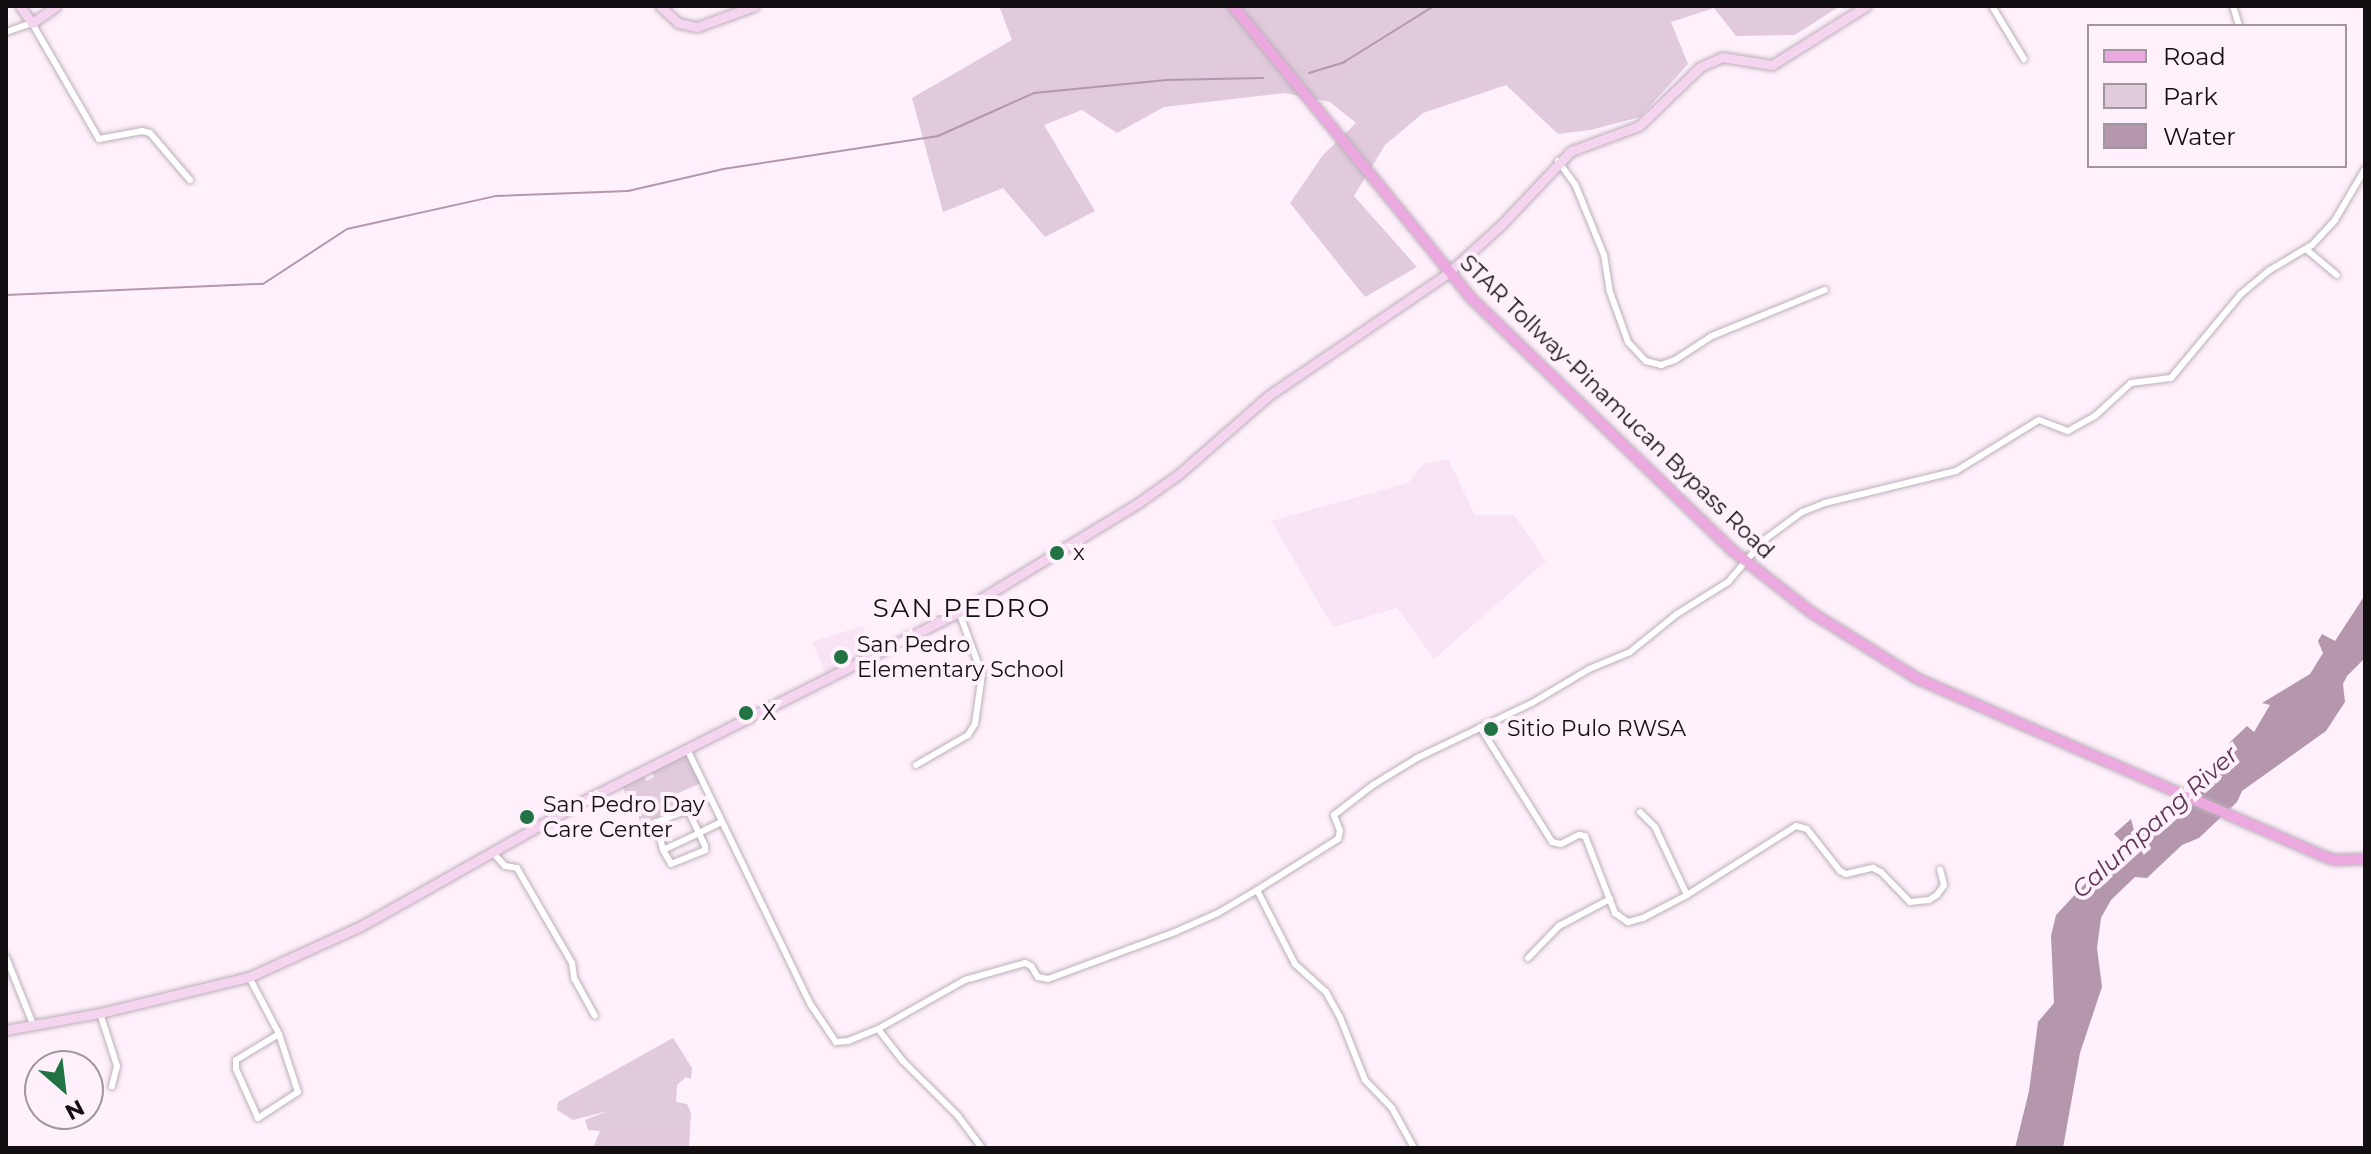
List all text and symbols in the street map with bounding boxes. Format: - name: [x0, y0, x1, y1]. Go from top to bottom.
- legend: [2087, 24, 2347, 168]
- text: Road: [2163, 42, 2226, 71]
- text: Park: [2163, 82, 2218, 111]
- text: Water: [2163, 122, 2236, 151]
- street label: STAR Tollway-Pinamucan Bypass Road: [1455, 250, 1779, 564]
- place label: x: [1073, 540, 1085, 566]
- marker: x: [1048, 544, 1066, 562]
- district label: SAN PEDRO: [873, 593, 1051, 625]
- place label: San Pedro Elementary School: [857, 631, 1064, 682]
- marker: San Pedro Elementary School: [832, 648, 850, 666]
- place label: X: [762, 700, 776, 726]
- marker: X: [737, 704, 755, 722]
- place label: Sitio Pulo RWSA: [1507, 716, 1686, 742]
- marker: Sitio Pulo RWSA: [1482, 720, 1500, 738]
- water label: Calumpang River: [2066, 740, 2244, 904]
- place label: San Pedro Day Care Center: [543, 791, 705, 842]
- marker: San Pedro Day Care Center: [518, 808, 536, 826]
- north arrow: [24, 1050, 104, 1130]
- text: N: [60, 1094, 89, 1126]

